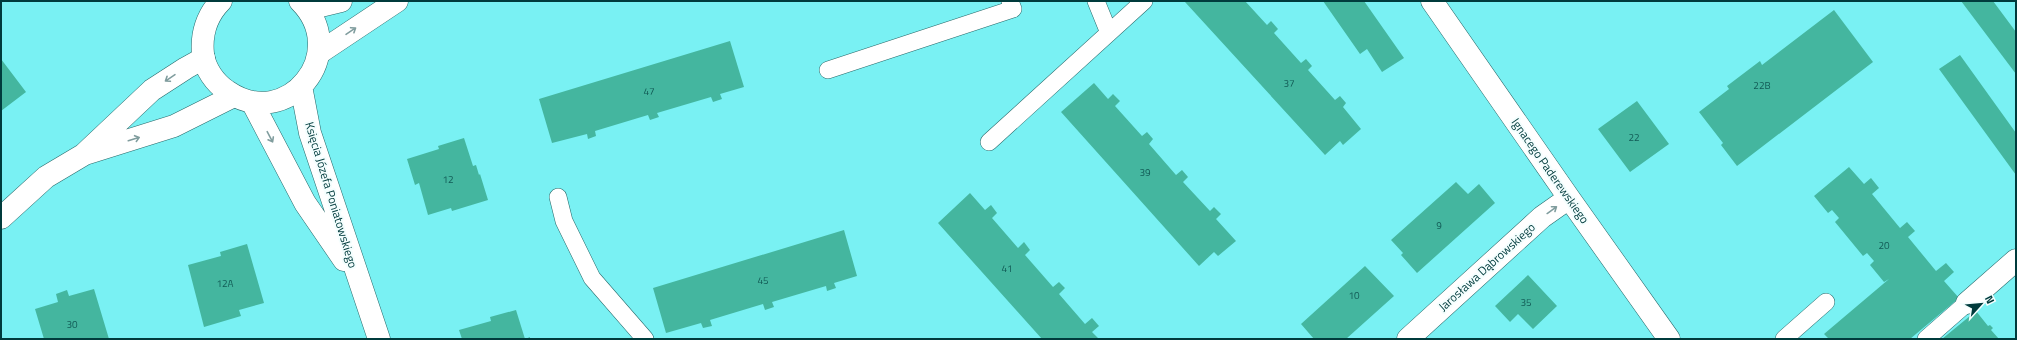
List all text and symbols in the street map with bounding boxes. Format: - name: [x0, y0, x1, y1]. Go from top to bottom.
- one-way arrow: [345, 27, 356, 35]
- one-way arrow: [165, 74, 176, 82]
- house number: 37: [1283, 76, 1295, 91]
- house number: 22B: [1753, 78, 1771, 93]
- house number: 47: [643, 84, 655, 99]
- street label: Ignacego Paderewskiego: [1507, 114, 1594, 227]
- street label: Księcia Józefa Poniatowskiego: [300, 119, 363, 270]
- house number: 22: [1628, 130, 1640, 145]
- one-way arrow: [267, 131, 275, 143]
- one-way arrow: [127, 135, 140, 142]
- house number: 39: [1139, 165, 1151, 180]
- house number: 12: [442, 172, 454, 187]
- one-way arrow: [1546, 206, 1557, 215]
- street label: Jarosława Dąbrowskiego: [1434, 218, 1539, 315]
- house number: 9: [1436, 218, 1442, 233]
- house number: 20: [1878, 238, 1890, 253]
- house number: 41: [1001, 261, 1013, 276]
- house number: 45: [757, 273, 769, 288]
- house number: 12A: [216, 276, 234, 291]
- north arrow: [1961, 284, 2001, 324]
- house number: 10: [1348, 288, 1360, 303]
- text: N: [1981, 292, 1999, 306]
- house number: 35: [1520, 295, 1532, 310]
- house number: 30: [66, 317, 78, 332]

